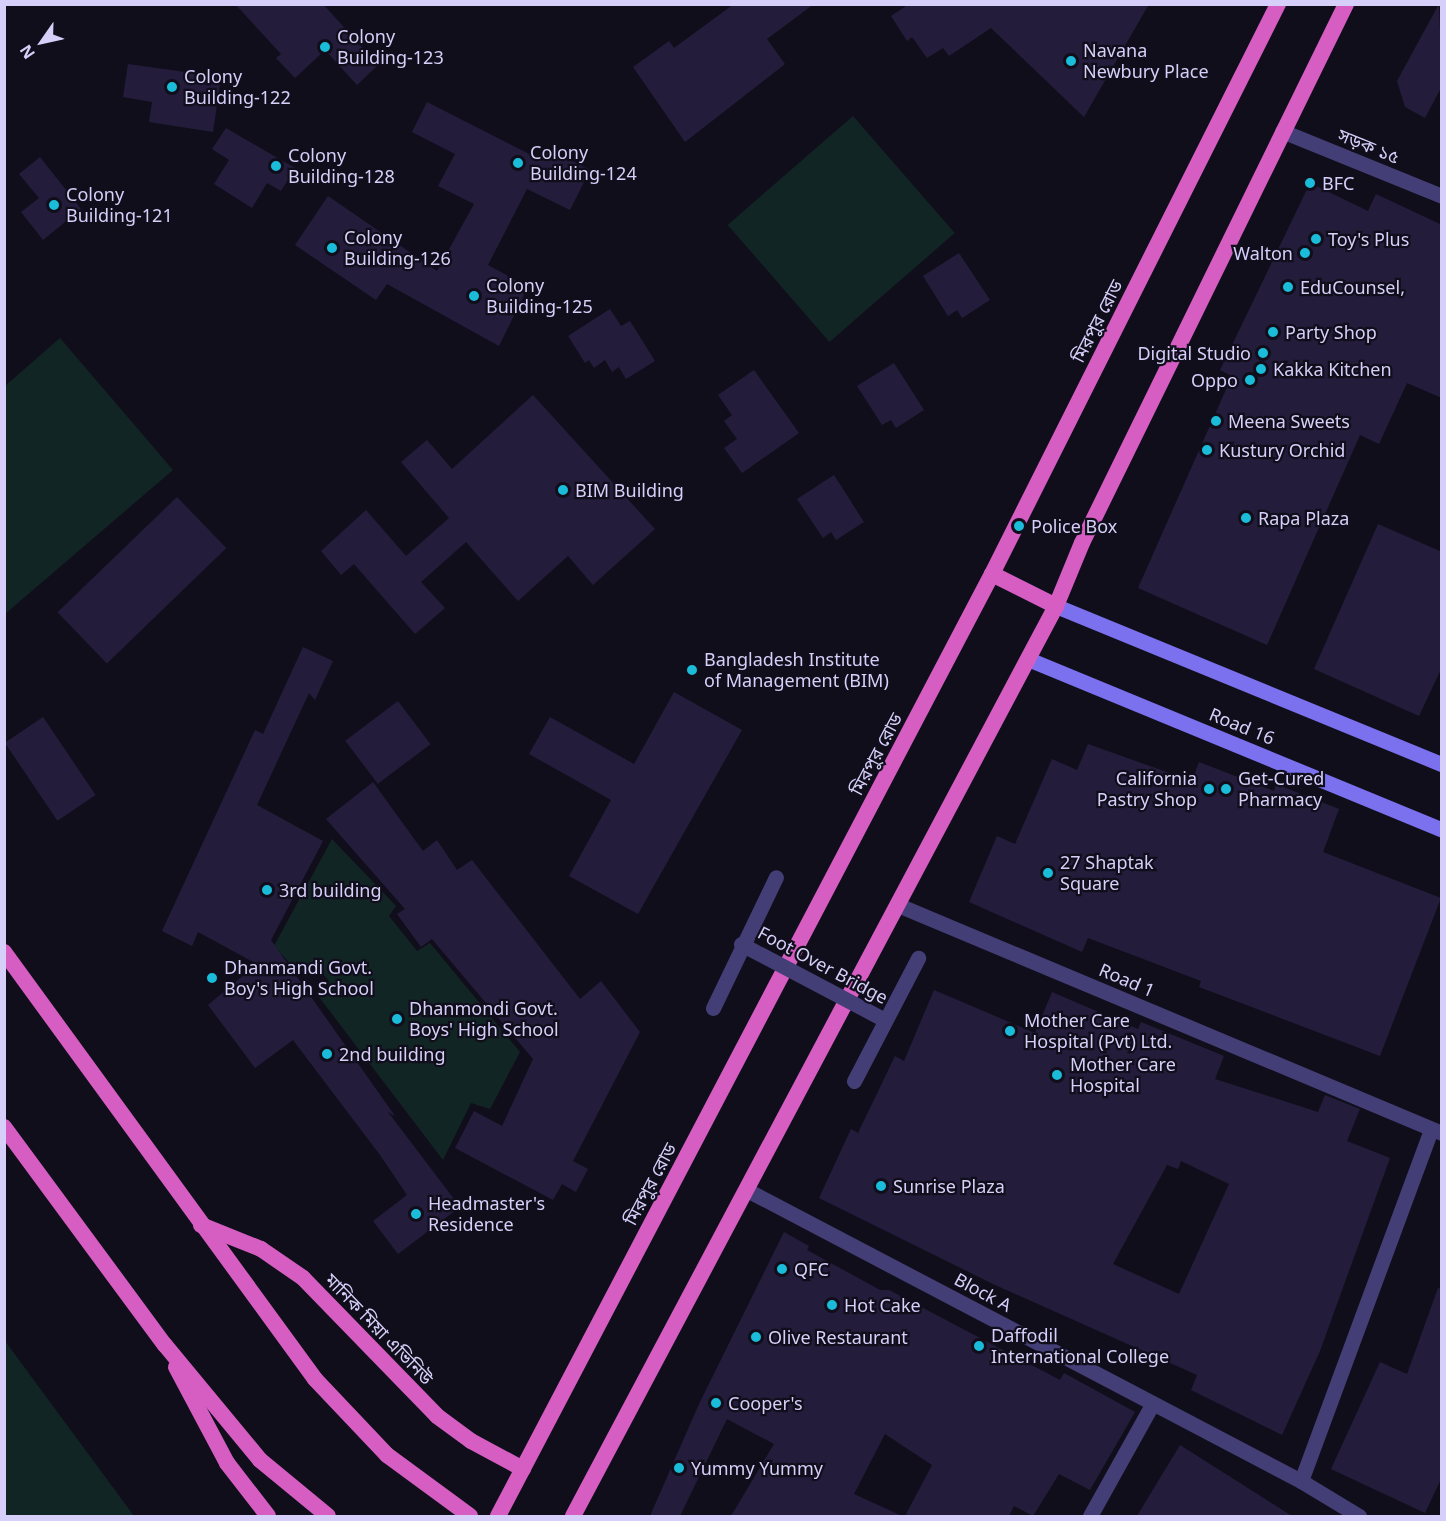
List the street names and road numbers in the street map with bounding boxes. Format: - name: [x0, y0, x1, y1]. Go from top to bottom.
- street label: সড়ক ১৫: [1335, 124, 1403, 168]
- street label: মিরপুর রোড: [1067, 276, 1127, 366]
- street label: Road 16: [1206, 703, 1278, 749]
- street label: মিরপুর রোড: [845, 709, 907, 799]
- street label: Foot Over Bridge: [754, 922, 892, 1008]
- street label: Road 1: [1096, 959, 1158, 1001]
- street label: মিরপুর রোড: [619, 1139, 681, 1229]
- street label: Block A: [951, 1268, 1015, 1316]
- street label: মানিক মিয়া এভিনিউ: [320, 1269, 438, 1389]

